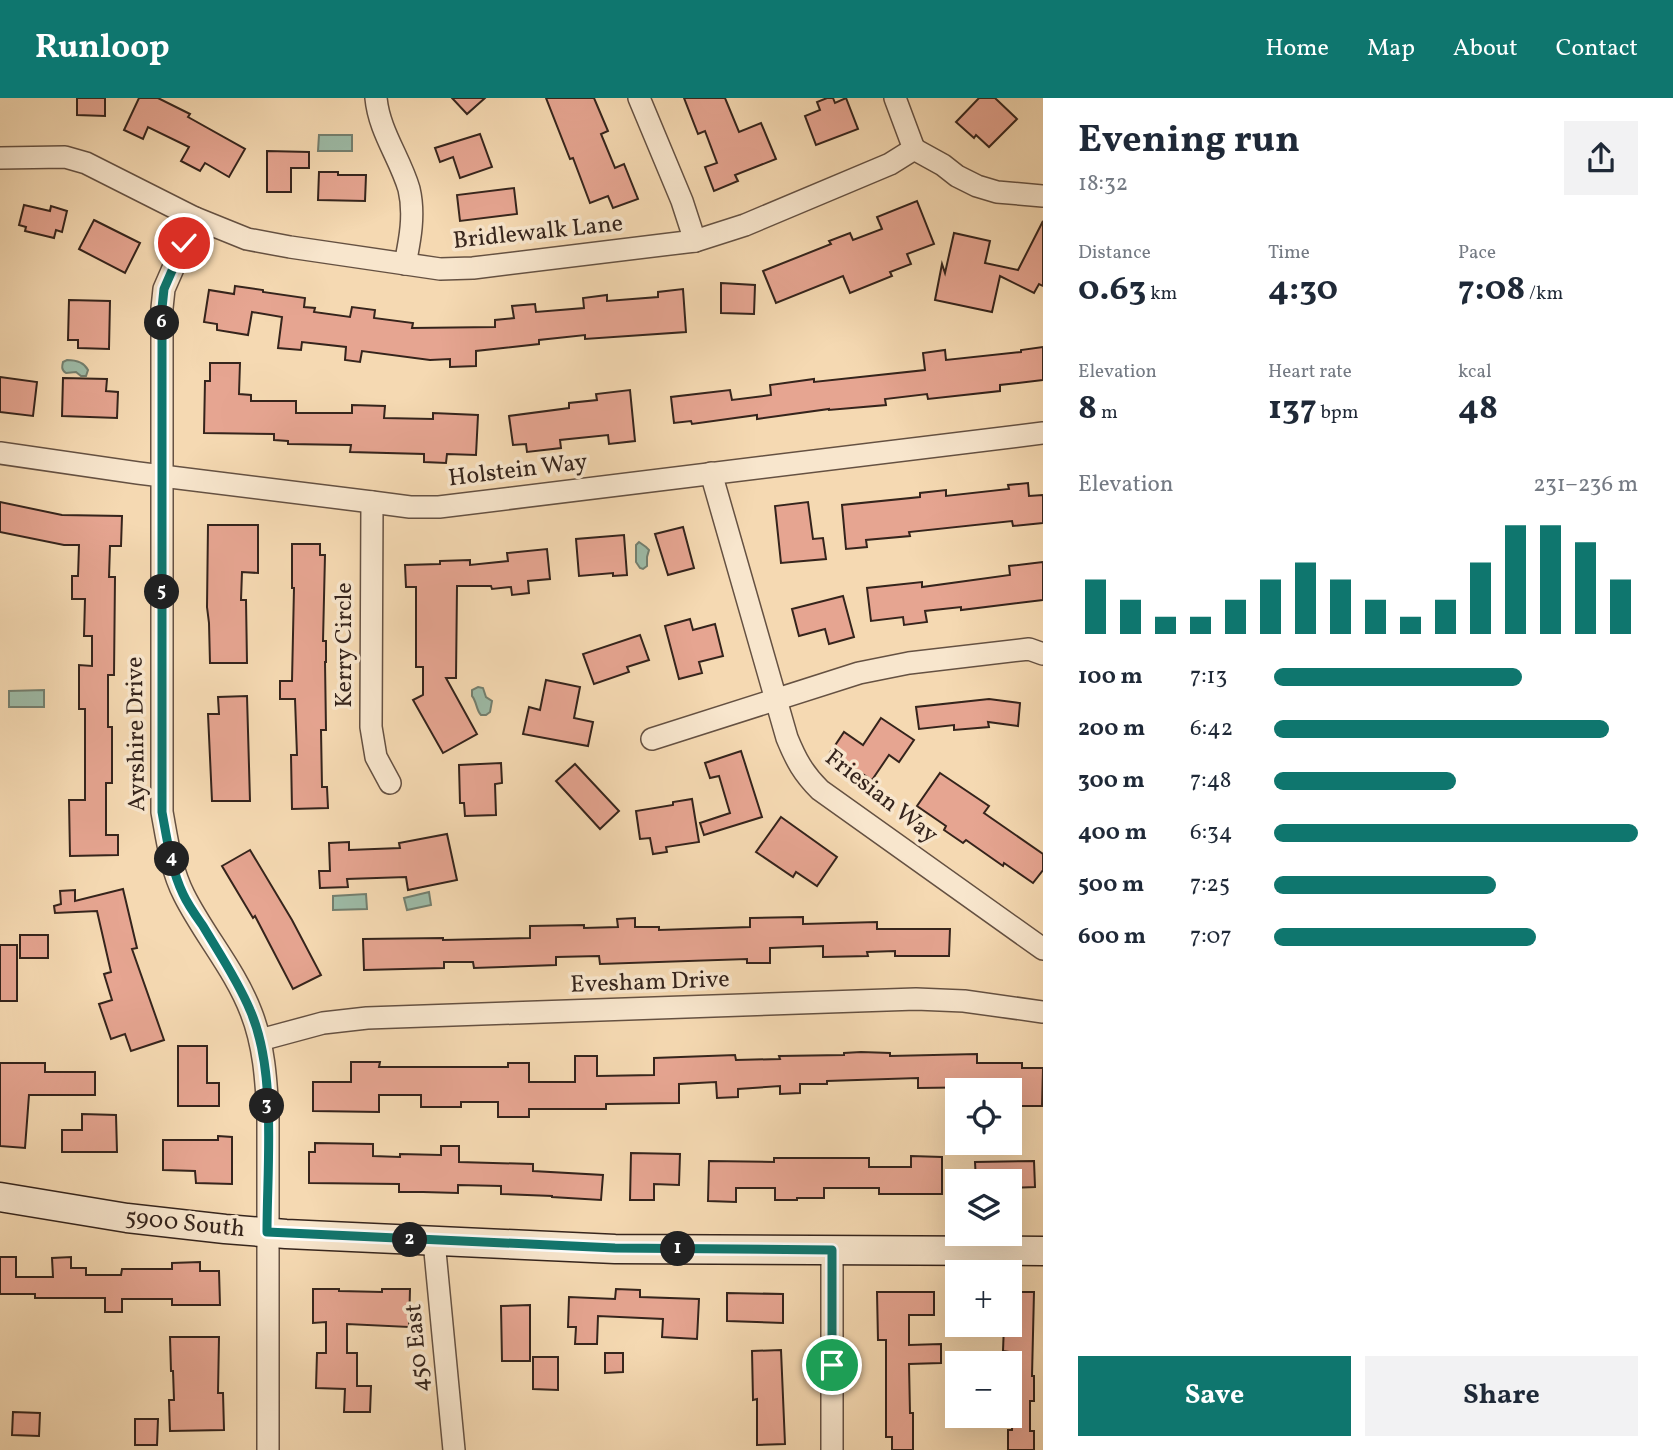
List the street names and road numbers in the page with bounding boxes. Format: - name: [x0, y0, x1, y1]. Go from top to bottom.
- street label: Bridlewalk Lane: [451, 207, 625, 259]
- street label: Holstein Way: [447, 446, 589, 496]
- street label: Kerry Circle: [328, 582, 362, 708]
- street label: Ayrshire Drive: [119, 656, 155, 812]
- street label: Friesian Way: [817, 742, 945, 852]
- street label: Evesham Drive: [570, 963, 730, 1003]
- street label: 5900 South: [123, 1201, 247, 1247]
- street label: 450 East: [397, 1302, 439, 1394]

